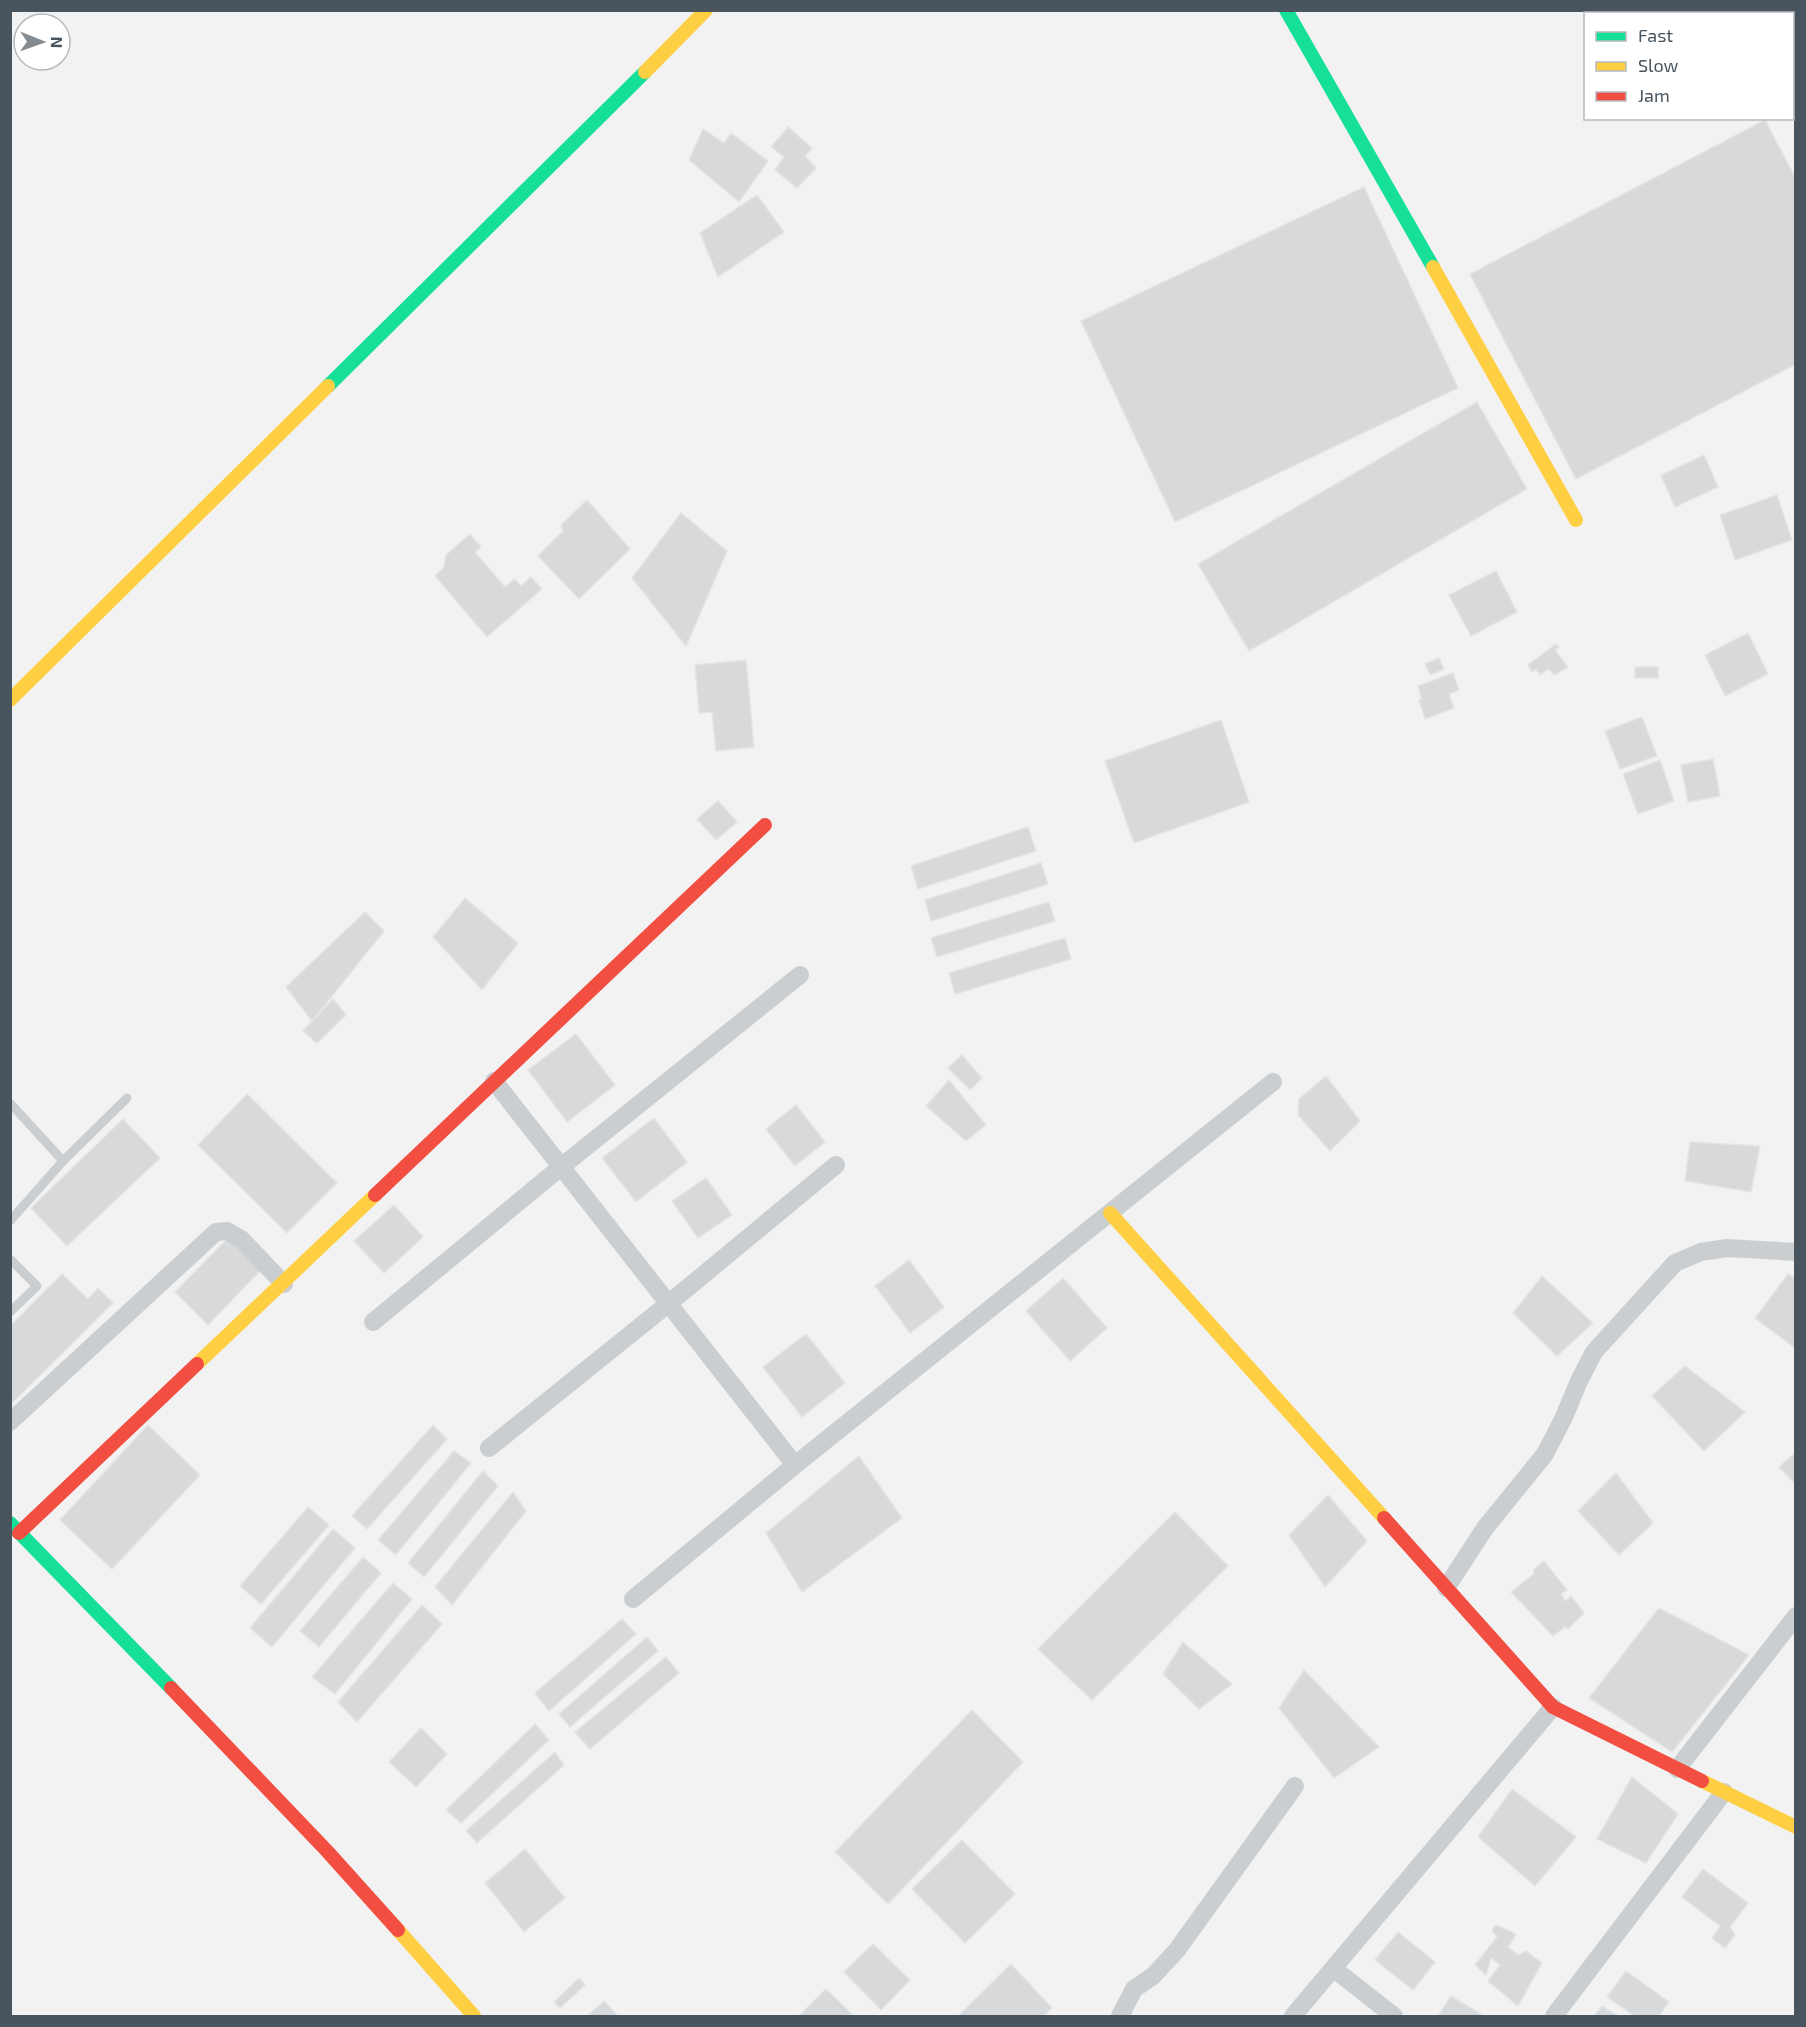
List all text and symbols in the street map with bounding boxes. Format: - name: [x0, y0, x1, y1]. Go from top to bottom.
- north arrow: [12, 12, 72, 72]
- legend: [1584, 12, 1794, 120]
- text: Fast: [1638, 24, 1673, 46]
- text: N: [48, 36, 67, 48]
- text: Slow: [1638, 54, 1679, 76]
- text: Jam: [1638, 84, 1670, 106]

